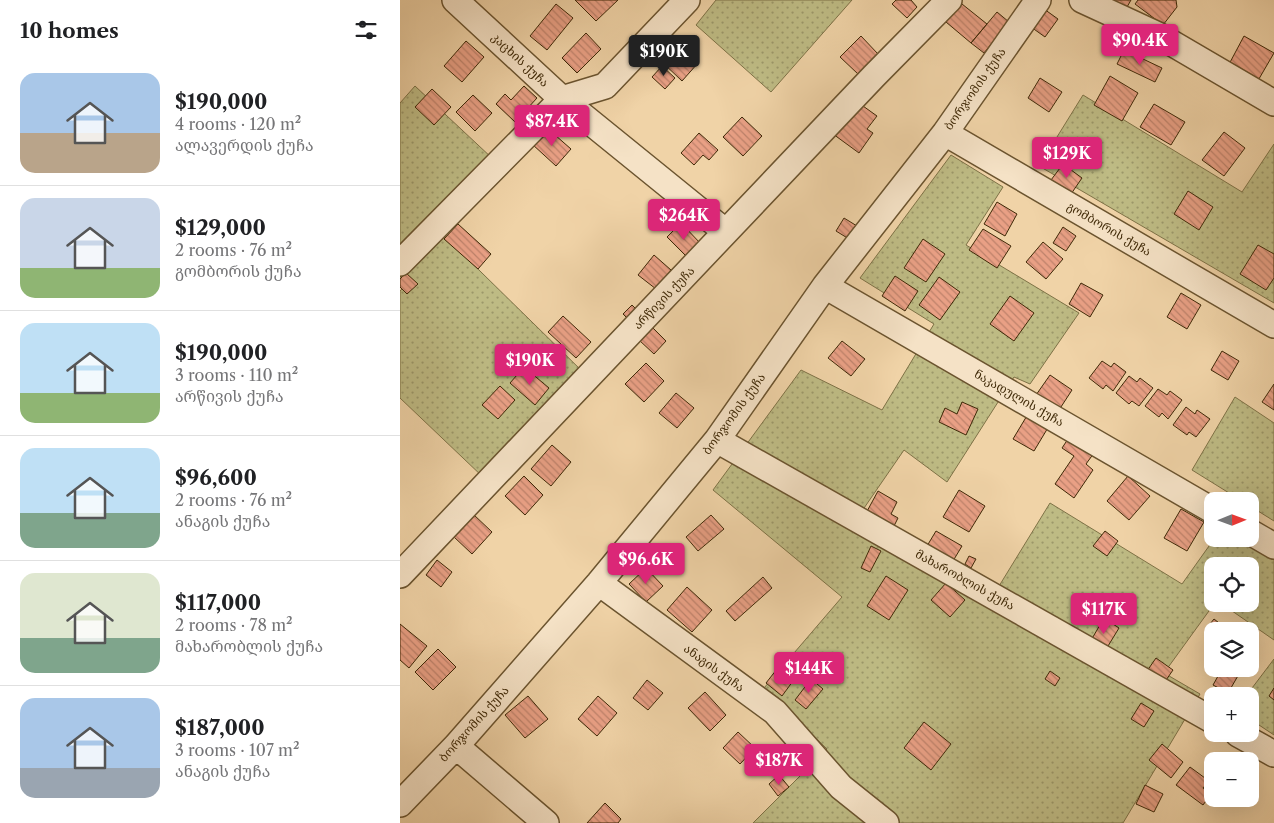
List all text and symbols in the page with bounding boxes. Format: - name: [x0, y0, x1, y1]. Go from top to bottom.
- icon: filters: [352, 16, 380, 44]
- text: 10 homes: [20, 18, 119, 43]
- pin: $90.4K: [1099, 23, 1181, 66]
- street label: კაცხის ქუჩა: [489, 29, 552, 90]
- text: $90.4K: [1112, 30, 1168, 50]
- pin: $190K: [629, 34, 699, 77]
- text: $190K: [640, 41, 688, 61]
- street label: ბორჯომის ქუჩა: [941, 45, 1009, 133]
- text: $190,000: [175, 89, 267, 114]
- icon: home: [60, 93, 120, 153]
- pin: $87.4K: [511, 104, 593, 147]
- text: $87.4K: [526, 111, 578, 131]
- text: 4 rooms · 120 m²: [175, 114, 301, 134]
- text: ალავერდის ქუჩა: [175, 135, 314, 155]
- pin: $129K: [1032, 136, 1102, 179]
- text: $129K: [1043, 143, 1091, 163]
- pin: $264K: [649, 198, 719, 241]
- street label: გომბორის ქუჩა: [1064, 198, 1154, 259]
- text: $264K: [659, 205, 709, 225]
- text: $129,000: [175, 215, 266, 240]
- icon: home: [60, 218, 120, 278]
- text: 2 rooms · 76 m²: [175, 240, 292, 260]
- text: გომბორის ქუჩა: [175, 261, 302, 281]
- street label: არწივის ქუჩა: [630, 263, 697, 332]
- text: $190,000: [175, 340, 267, 365]
- icon: home: [60, 343, 120, 403]
- pin: $190K: [495, 344, 565, 386]
- text: $190K: [506, 350, 554, 370]
- text: 3 rooms · 110 m²: [175, 365, 298, 385]
- street label: ნაკადულის ქუჩა: [972, 366, 1067, 429]
- street label: ბორჯომის ქუჩა: [699, 370, 768, 457]
- text: არწივის ქუჩა: [175, 386, 284, 406]
- text: $96,600: [175, 465, 257, 490]
- icon: home: [60, 468, 120, 528]
- text: 2 rooms · 76 m²: [175, 490, 292, 510]
- north arrow: [1204, 492, 1259, 548]
- map controls: [1204, 492, 1259, 807]
- text: ანაგის ქუჩა: [175, 511, 270, 531]
- pin: $96.6K: [605, 542, 687, 585]
- street label: მახარობლის ქუჩა: [913, 546, 1017, 613]
- text: $96.6K: [619, 549, 673, 569]
- button: locate: [1204, 557, 1259, 612]
- text: $117,000: [175, 590, 261, 615]
- pin: $117K: [1069, 592, 1139, 635]
- icon: home: [60, 593, 120, 653]
- text: $117K: [1082, 599, 1126, 619]
- text: 2 rooms · 78 m²: [175, 615, 293, 635]
- button: layers: [1204, 622, 1259, 677]
- text: მახარობლის ქუჩა: [175, 636, 323, 656]
- street label: ანაგის ქუჩა: [681, 641, 748, 695]
- pin: $144K: [774, 652, 844, 694]
- text: $144K: [785, 658, 833, 678]
- street label: ბორჯომის ქუჩა: [436, 683, 512, 765]
- button: +: [1204, 687, 1259, 742]
- text: $187,000: [175, 715, 265, 740]
- icon: home: [60, 718, 120, 778]
- text: 3 rooms · 107 m²: [175, 740, 300, 760]
- pin: $187K: [744, 744, 814, 786]
- text: $187K: [755, 750, 803, 770]
- button: −: [1204, 752, 1259, 807]
- text: ანაგის ქუჩა: [175, 761, 270, 781]

